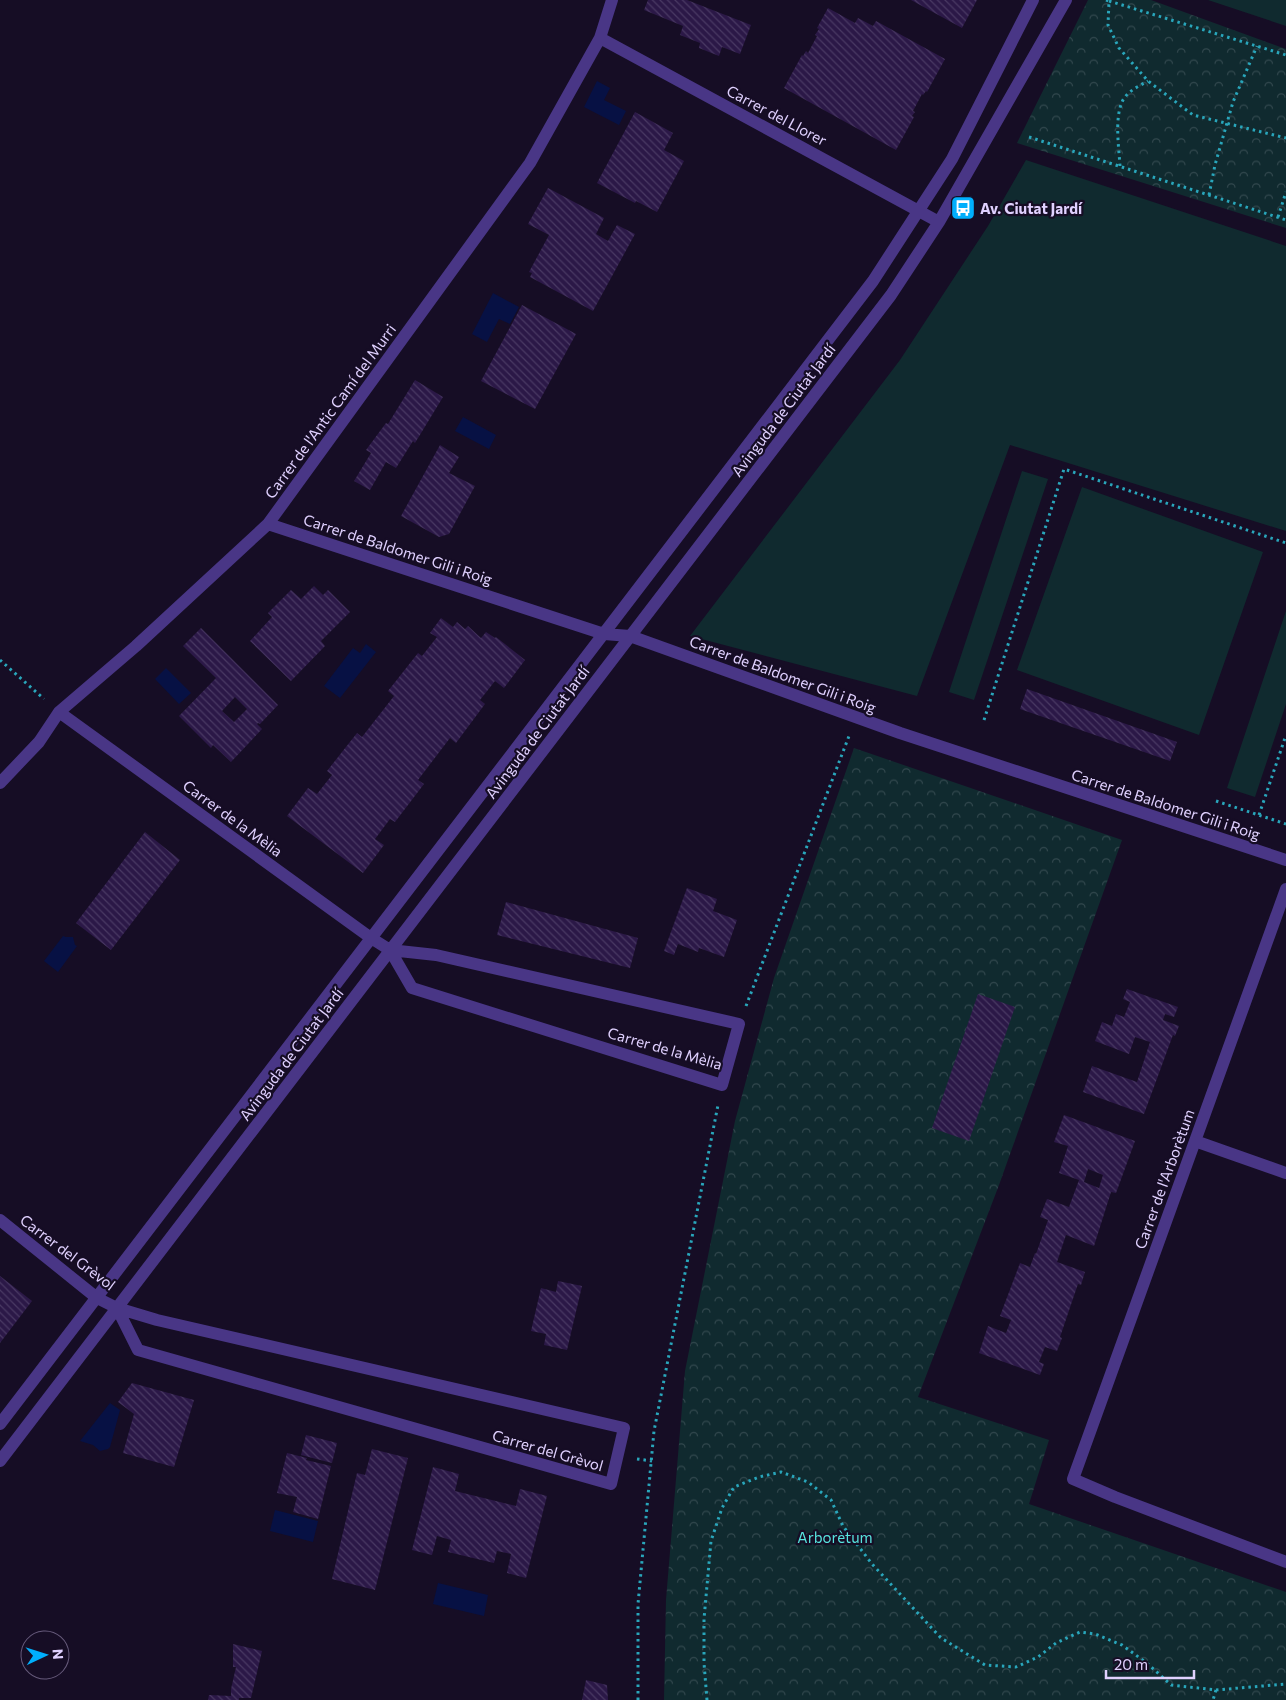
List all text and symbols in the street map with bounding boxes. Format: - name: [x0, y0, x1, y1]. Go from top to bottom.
- street label: Carrer del Llorer: [724, 81, 830, 149]
- bus stop icon: Av. Ciutat Jardí: [950, 195, 976, 221]
- place label: Av. Ciutat Jardí: [980, 199, 1083, 217]
- street label: Carrer de l'Antic Camí del Murri: [261, 320, 399, 502]
- street label: Avinguda de Ciutat Jardí: [727, 339, 839, 480]
- street label: Carrer de Baldomer Gili i Roig: [301, 510, 495, 588]
- street label: Carrer de Baldomer Gili i Roig: [687, 632, 879, 716]
- street label: Avinguda de Ciutat Jardí: [481, 661, 593, 802]
- street label: Carrer de Baldomer Gili i Roig: [1069, 765, 1263, 843]
- street label: Carrer de la Mèlia: [180, 776, 286, 860]
- street label: Avinguda de Ciutat Jardí: [235, 983, 347, 1124]
- street label: Carrer de la Mèlia: [606, 1023, 724, 1073]
- street label: Carrer de l'Arborètum: [1130, 1107, 1198, 1251]
- street label: Carrer del Grèvol: [17, 1210, 119, 1294]
- street label: Carrer del Grèvol: [490, 1426, 606, 1474]
- park label: Arborètum: [797, 1528, 873, 1546]
- north arrow: [20, 1630, 70, 1680]
- text: N: [50, 1648, 67, 1660]
- scale bar: [1106, 1648, 1194, 1680]
- text: 20 m: [1114, 1655, 1148, 1673]

